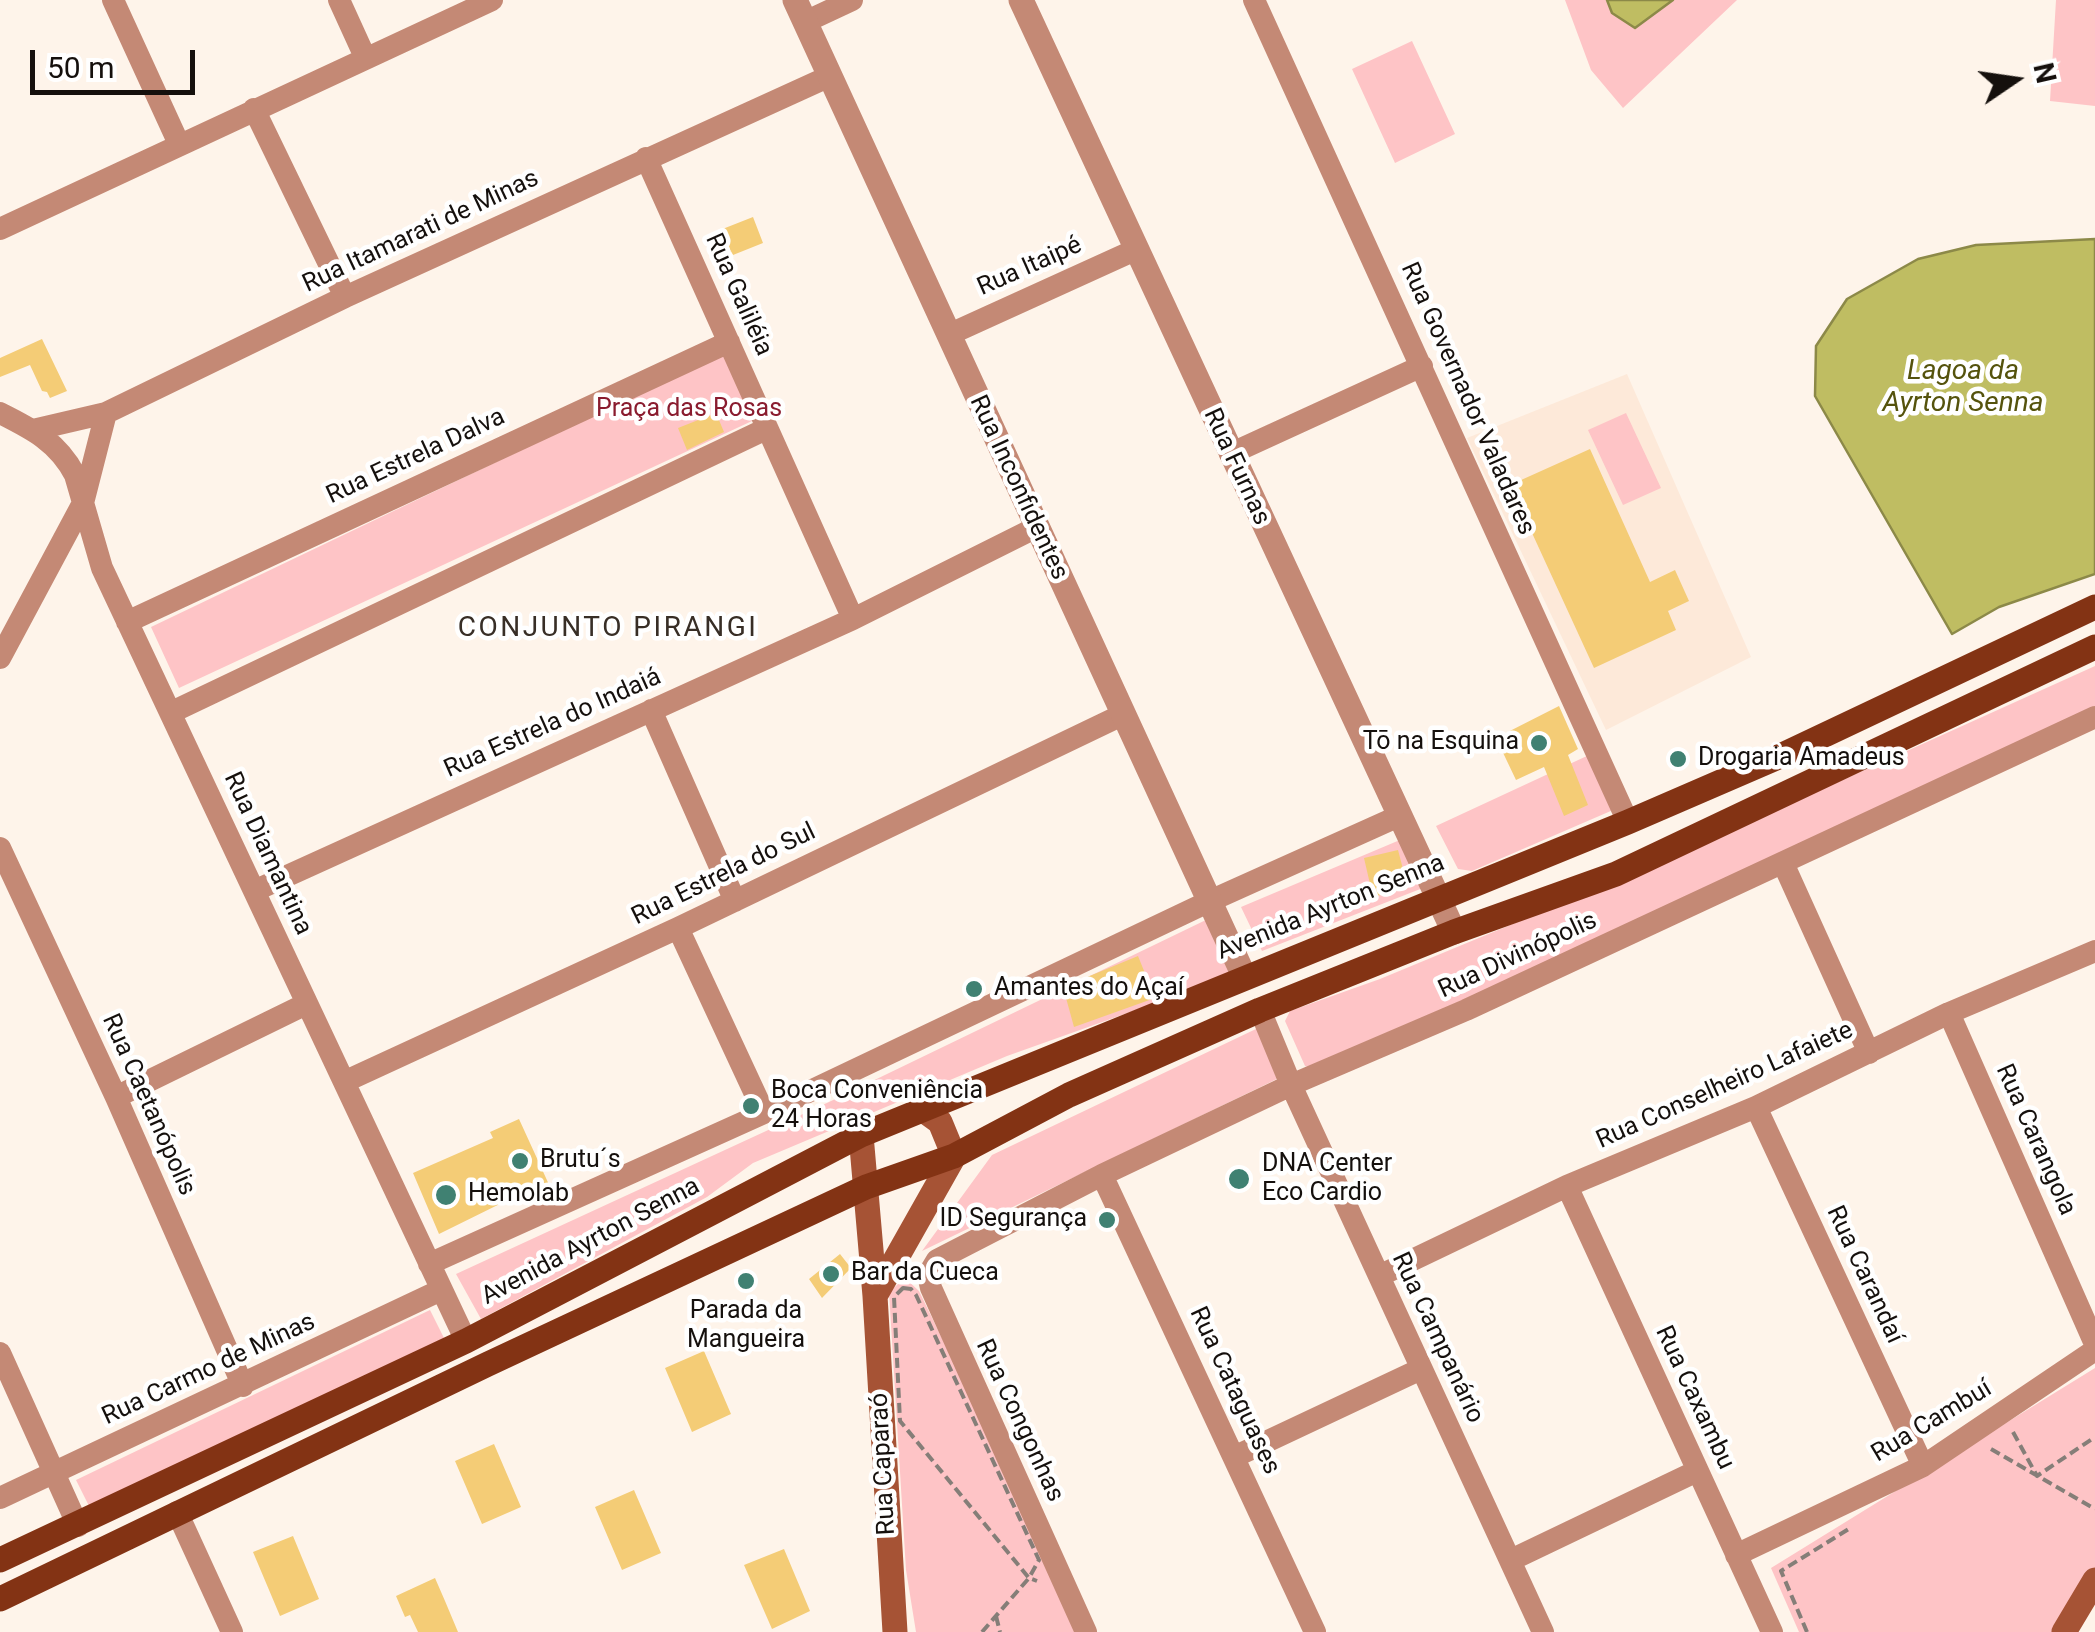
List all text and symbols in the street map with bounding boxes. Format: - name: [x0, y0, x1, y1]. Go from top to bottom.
- scale bar: [35, 30, 200, 92]
- north arrow: [1965, 30, 2065, 130]
- text: 50 m: [47, 50, 114, 85]
- text: N: [2026, 60, 2063, 86]
- street label: Rua Itamarati de Minas: [298, 164, 544, 300]
- street label: Rua Galiléia: [698, 229, 778, 361]
- street label: Rua Itaipé: [973, 231, 1087, 303]
- street label: Rua Governador Valadares: [1393, 258, 1541, 540]
- water label: Lagoa da Ayrton Senna: [1882, 355, 2044, 421]
- street label: Rua Inconfidentes: [962, 391, 1074, 585]
- park label: Praça das Rosas: [596, 395, 782, 425]
- street label: Rua Estrela Dalva: [322, 403, 510, 511]
- street label: Rua Furnas: [1196, 404, 1276, 530]
- district label: CONJUNTO PIRANGI: [458, 612, 758, 646]
- street label: Rua Estrela do Indaiá: [440, 663, 666, 785]
- place label: Tō na Esquina: [1363, 728, 1519, 758]
- marker: Tō na Esquina: [1528, 732, 1550, 754]
- place label: Drogaria Amadeus: [1698, 744, 1905, 774]
- marker: Drogaria Amadeus: [1667, 748, 1689, 770]
- street label: Rua Diamantina: [216, 768, 318, 940]
- street label: Rua Estrela do Sul: [627, 817, 821, 933]
- street label: Avenida Ayrton Senna: [1213, 849, 1449, 967]
- street label: Rua Divinópolis: [1434, 906, 1602, 1006]
- place label: Amantes do Açaí: [994, 974, 1184, 1004]
- marker: Amantes do Açaí: [963, 978, 985, 1000]
- street label: Rua Caetanópolis: [95, 1010, 201, 1200]
- street label: Rua Conselheiro Lafaiete: [1592, 1016, 1858, 1156]
- street label: Rua Carangola: [1988, 1060, 2082, 1220]
- place label: Boca Conveniência 24 Horas: [771, 1077, 983, 1136]
- marker: Boca Conveniência 24 Horas: [740, 1095, 762, 1117]
- place label: Brutu´s: [540, 1146, 621, 1176]
- marker: Brutu´s: [509, 1150, 531, 1172]
- place label: DNA Center Eco Cardio: [1262, 1150, 1392, 1209]
- marker: DNA Center Eco Cardio: [1226, 1166, 1252, 1192]
- street label: Avenida Ayrton Senna: [477, 1172, 705, 1312]
- place label: Hemolab: [468, 1180, 569, 1210]
- marker: Hemolab: [433, 1182, 459, 1208]
- street label: Rua Carandaí: [1819, 1202, 1909, 1348]
- place label: ID Segurança: [940, 1205, 1087, 1235]
- marker: ID Segurança: [1096, 1209, 1118, 1231]
- street label: Rua Campanário: [1384, 1248, 1490, 1428]
- place label: Bar da Cueca: [851, 1259, 999, 1289]
- marker: Bar da Cueca: [820, 1263, 842, 1285]
- marker: Parada da Mangueira: [735, 1270, 757, 1292]
- place label: Parada da Mangueira: [687, 1297, 805, 1356]
- street label: Rua Cataguases: [1182, 1303, 1286, 1479]
- street label: Rua Carmo de Minas: [98, 1307, 320, 1433]
- street label: Rua Caxambu: [1648, 1322, 1740, 1474]
- street label: Rua Congonhas: [968, 1335, 1070, 1507]
- street label: Rua Cambuí: [1867, 1374, 1997, 1470]
- street label: Rua Caparaó: [865, 1392, 903, 1536]

